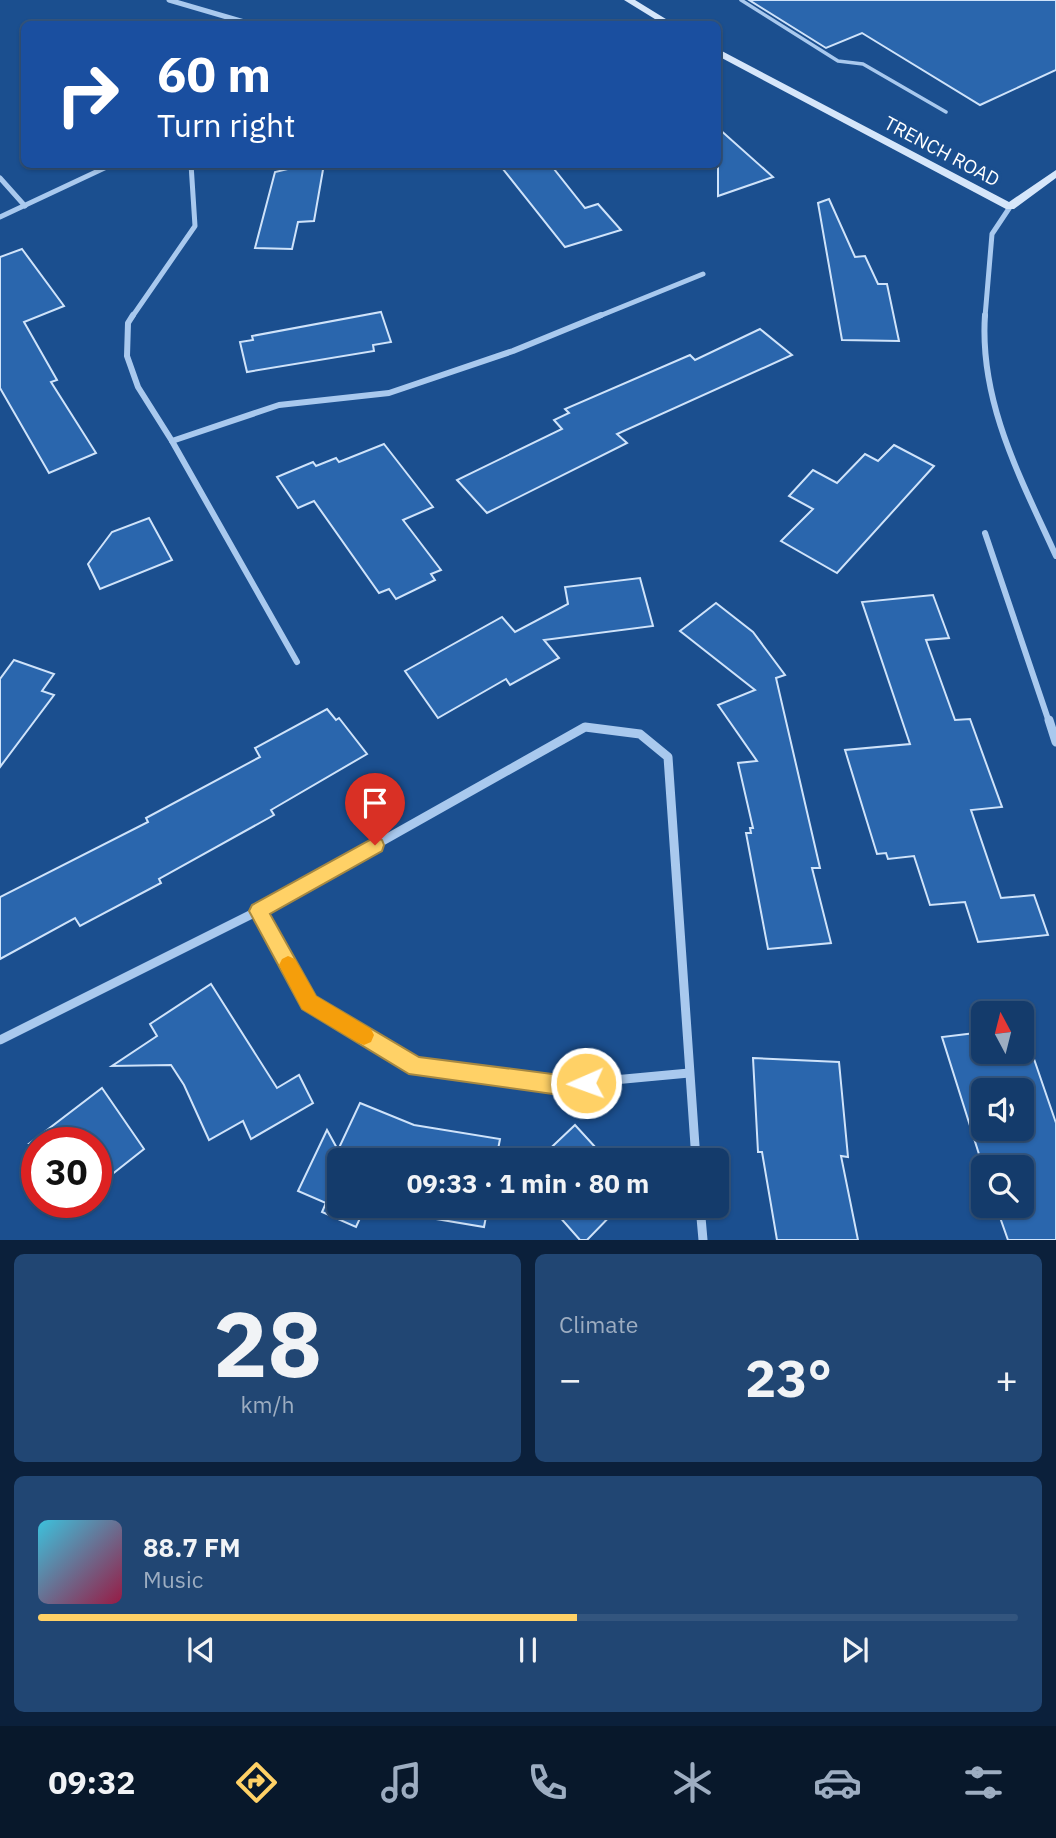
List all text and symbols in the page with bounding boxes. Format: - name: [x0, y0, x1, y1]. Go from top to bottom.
- text: 60 m: [157, 42, 271, 105]
- icon: right: [42, 49, 133, 140]
- text: Turn right: [157, 104, 295, 146]
- street label: TRENCH ROAD: [880, 111, 1004, 191]
- pin: [345, 773, 405, 845]
- icon: arrive: [356, 784, 394, 822]
- north arrow: [971, 1001, 1034, 1064]
- map controls: [971, 1001, 1034, 1218]
- position arrow: [549, 1046, 623, 1120]
- button: sound: [971, 1078, 1034, 1141]
- speed limit sign: 30: [21, 1127, 112, 1218]
- button: search: [971, 1155, 1034, 1218]
- text: 09:33 · 1 min · 80 m: [407, 1166, 649, 1200]
- text: 28: [213, 1284, 322, 1402]
- text: Climate: [559, 1309, 638, 1339]
- text: 23°: [745, 1344, 832, 1411]
- text: −: [559, 1354, 582, 1403]
- text: +: [995, 1354, 1018, 1403]
- text: km/h: [240, 1389, 295, 1419]
- text: 88.7 FM: [143, 1530, 241, 1564]
- text: Music: [143, 1564, 203, 1594]
- icon: previous: [182, 1631, 220, 1669]
- icon: pause: [509, 1631, 547, 1669]
- icon: next: [836, 1631, 874, 1669]
- icon: directions: [232, 1758, 281, 1807]
- icon: music: [377, 1758, 426, 1807]
- icon: phone: [523, 1758, 572, 1807]
- icon: climate: [668, 1758, 717, 1807]
- icon: car: [813, 1758, 862, 1807]
- icon: filters: [959, 1758, 1008, 1807]
- text: 09:32: [48, 1761, 136, 1803]

